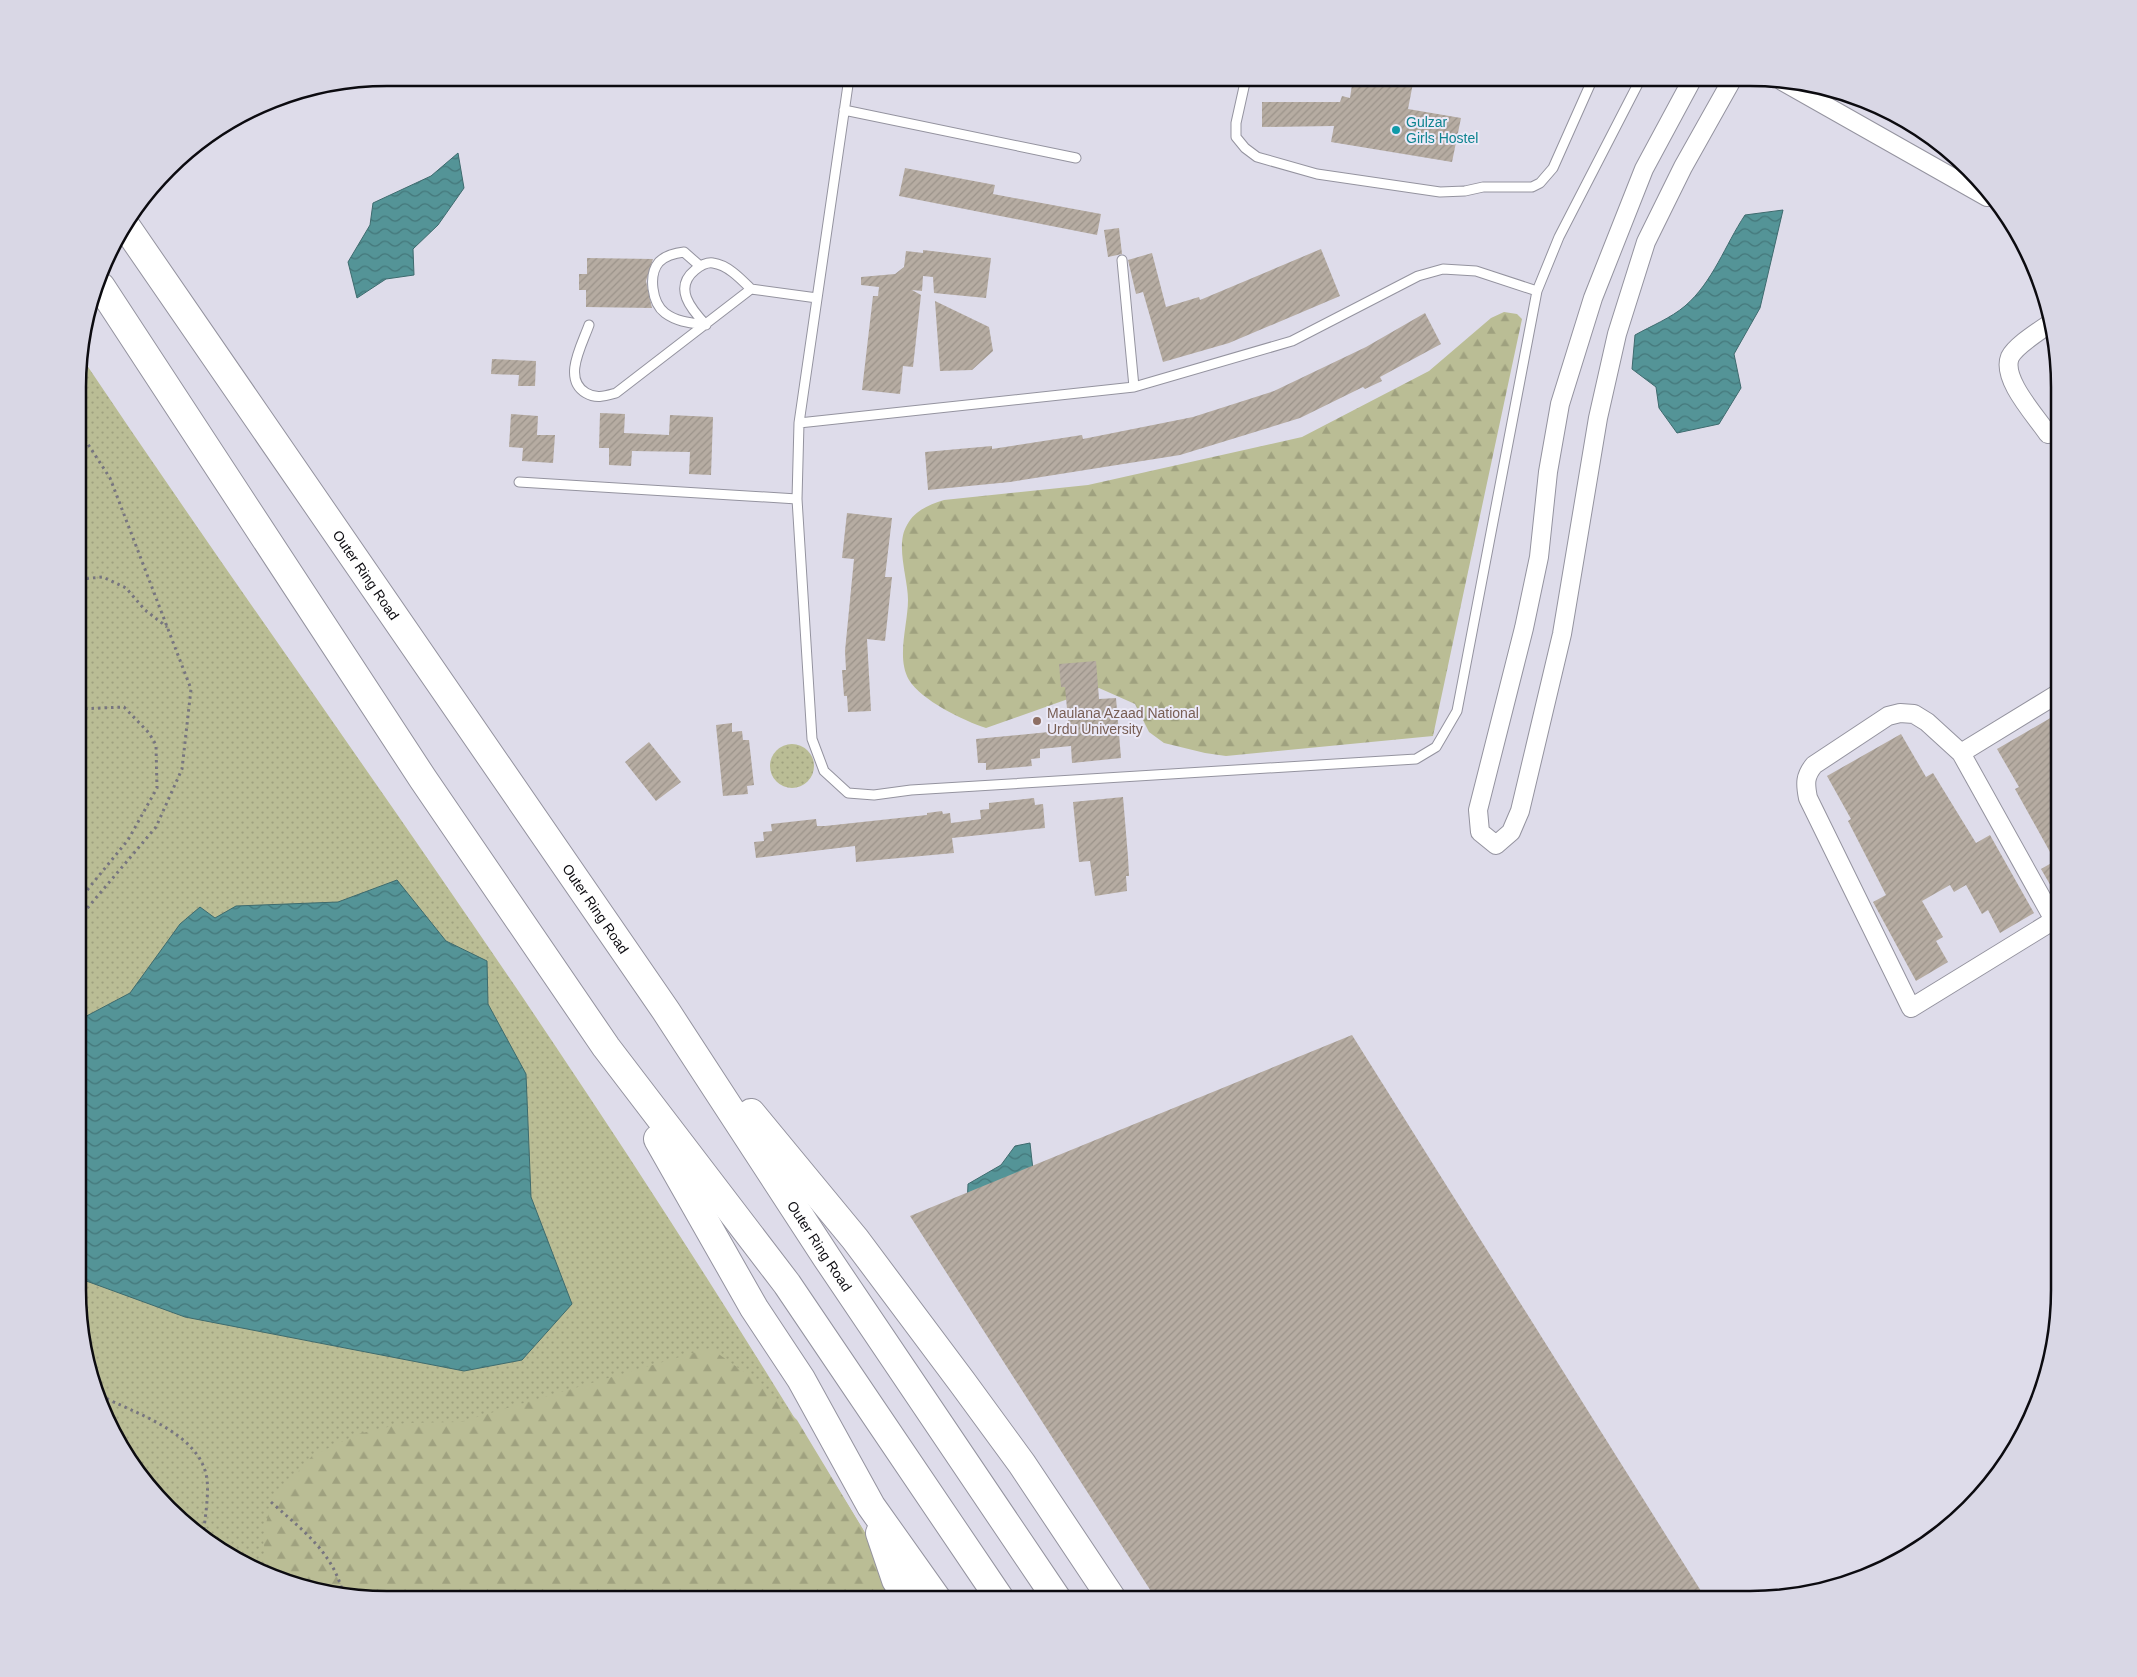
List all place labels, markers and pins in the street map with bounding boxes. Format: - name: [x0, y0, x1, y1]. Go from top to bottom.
- place label: Gulzar Girls Hostel: [1406, 114, 1478, 146]
- marker: Gulzar Girls Hostel: [1390, 124, 1402, 136]
- place label: Maulana Azaad National Urdu University: [1047, 705, 1199, 737]
- marker: Maulana Azaad National Urdu University: [1031, 715, 1043, 727]

